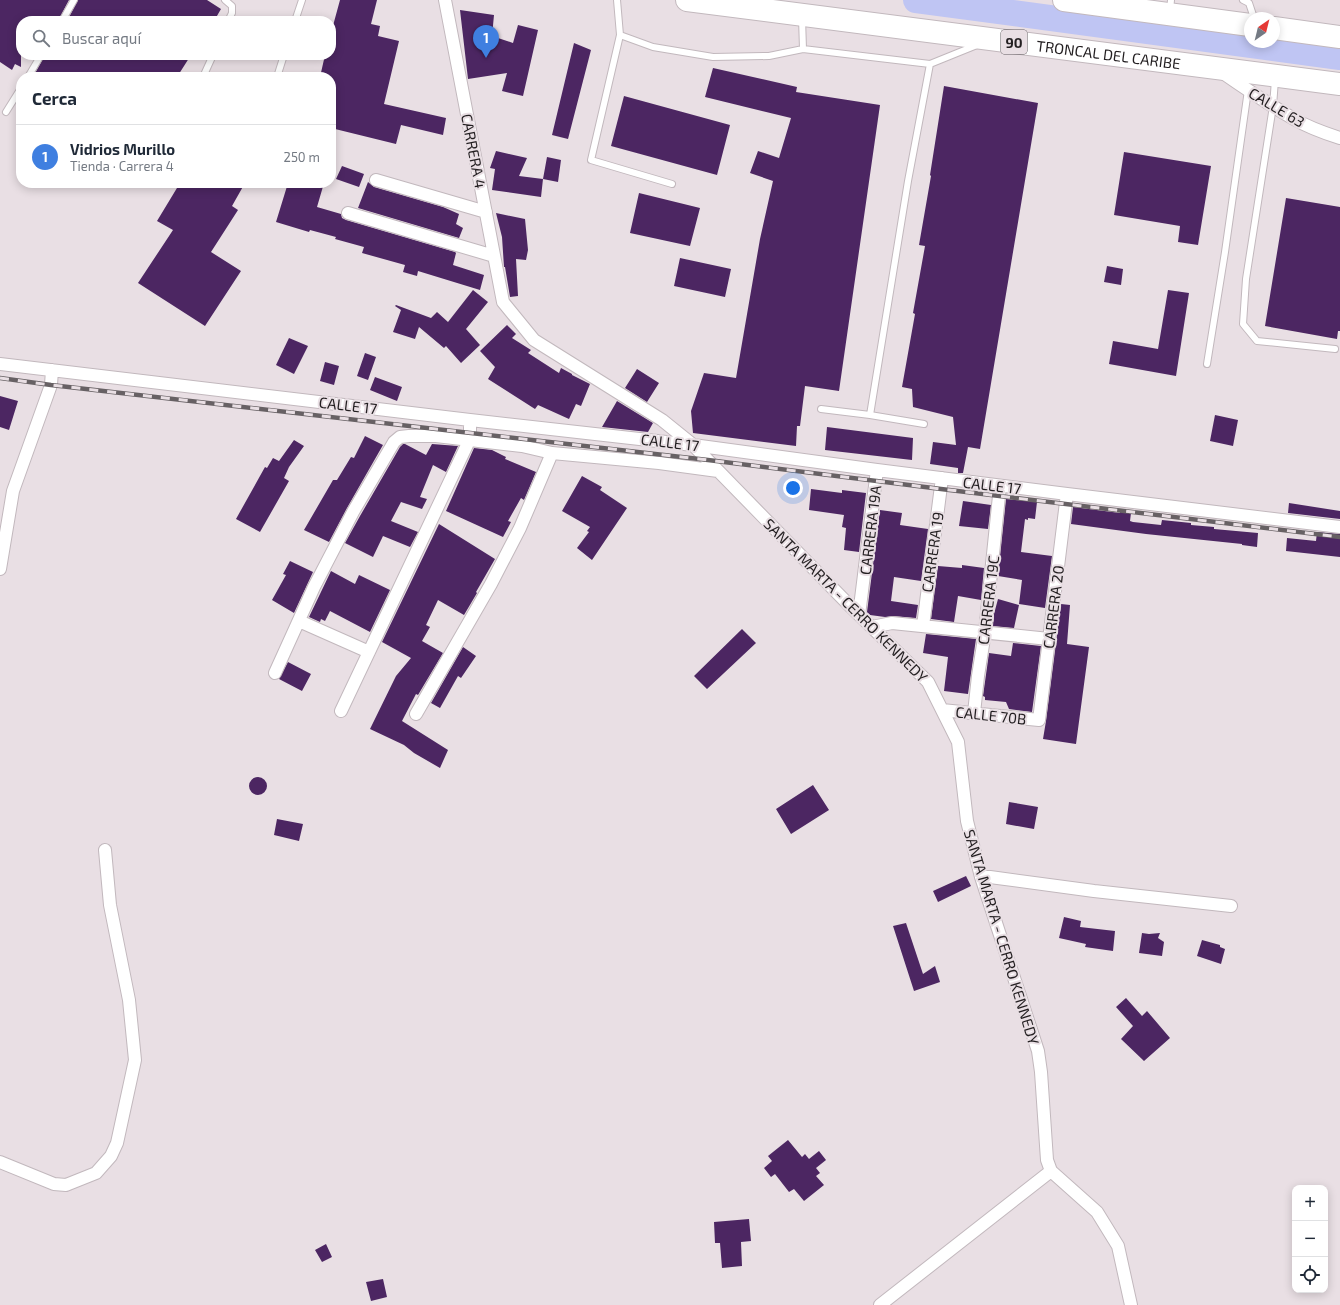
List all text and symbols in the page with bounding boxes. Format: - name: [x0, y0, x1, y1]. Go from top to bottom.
- north arrow: [1244, 12, 1280, 48]
- search box: [16, 16, 336, 60]
- pin: 1: [473, 25, 499, 58]
- icon: search: [30, 27, 52, 49]
- text: Buscar aquí: [62, 29, 141, 47]
- road number: 90: [1001, 30, 1027, 54]
- street label: TRONCAL DEL CARIBE: [1035, 36, 1182, 72]
- street label: CALLE 63: [1246, 83, 1308, 131]
- text: Cerca: [32, 88, 77, 108]
- street label: CARRERA 4: [458, 112, 490, 190]
- text: Vidrios Murillo: [70, 140, 175, 158]
- text: 1: [42, 149, 48, 165]
- text: 250 m: [284, 149, 320, 165]
- text: Tienda · Carrera 4: [70, 158, 174, 174]
- street label: CALLE 17: [318, 392, 379, 418]
- street label: CALLE 17: [640, 429, 701, 455]
- street label: CALLE 17: [962, 472, 1023, 498]
- your location: [783, 478, 803, 498]
- street label: CARRERA 19A: [856, 483, 885, 576]
- street label: CARRERA 19: [917, 511, 947, 593]
- street label: SANTA MARTA - CERRO KENNEDY: [760, 514, 932, 686]
- street label: CARRERA 19C: [974, 554, 1002, 646]
- street label: CARRERA 20: [1039, 564, 1067, 650]
- street label: CALLE 70B: [955, 702, 1027, 728]
- street label: SANTA MARTA - CERRO KENNEDY: [961, 827, 1044, 1047]
- map controls: [1292, 1185, 1328, 1293]
- button: +: [1292, 1185, 1328, 1221]
- button: −: [1292, 1221, 1328, 1257]
- button: locate: [1292, 1257, 1328, 1293]

